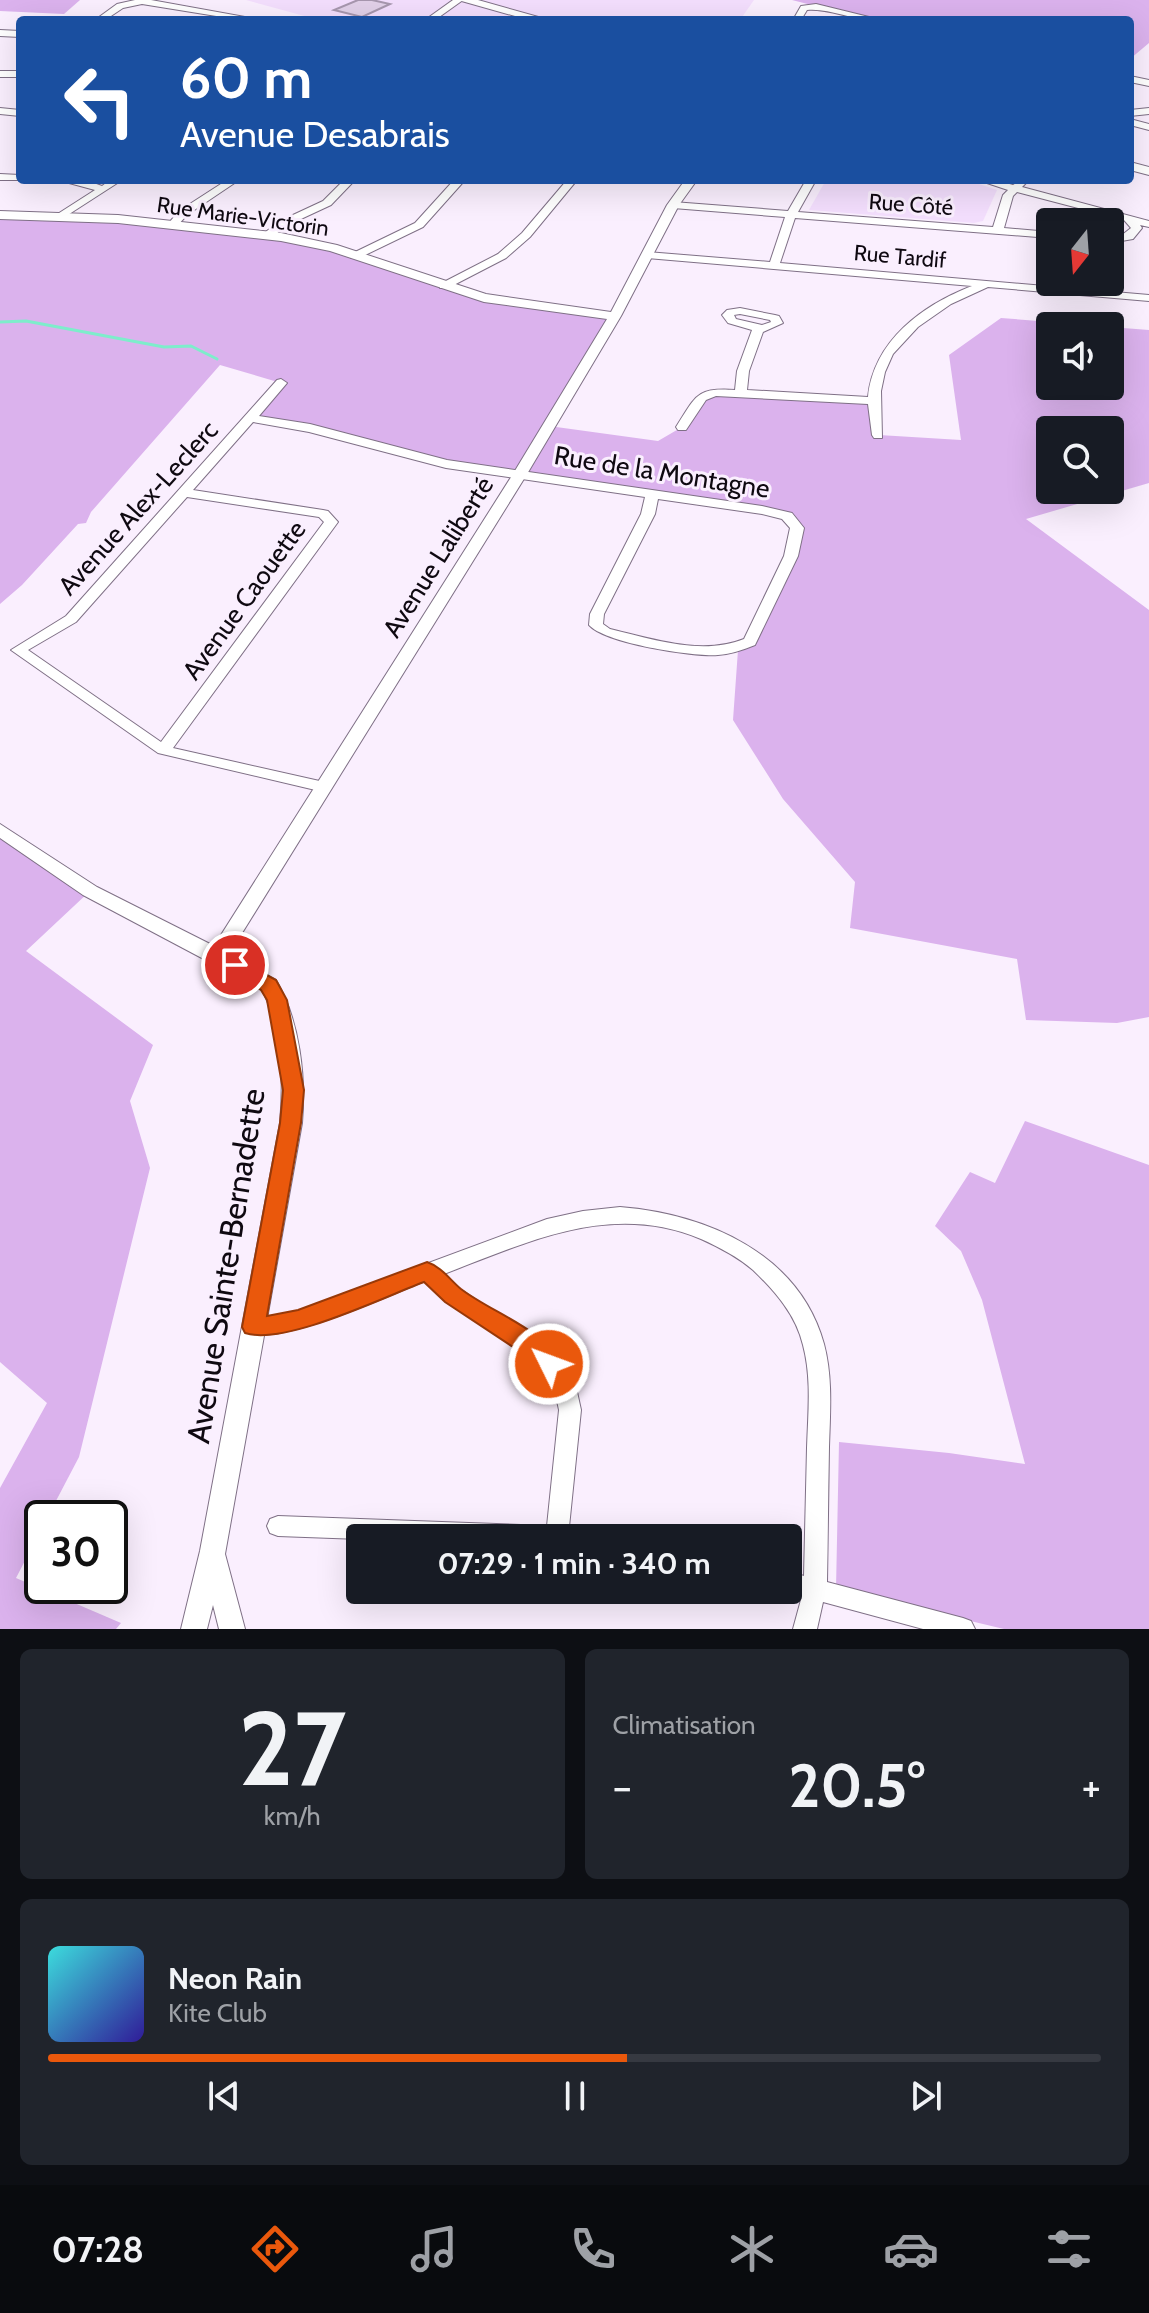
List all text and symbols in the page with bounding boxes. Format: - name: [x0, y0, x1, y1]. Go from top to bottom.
- text: 60 m: [180, 44, 312, 112]
- icon: left: [48, 48, 152, 152]
- text: Avenue Desabrais: [180, 112, 450, 156]
- street label: Rue Côté: [868, 188, 954, 221]
- street label: Rue Marie-Victorin: [155, 191, 331, 242]
- north arrow: [1036, 208, 1124, 296]
- map controls: [1036, 208, 1124, 504]
- street label: Rue Tardif: [853, 239, 947, 274]
- button: sound: [1036, 312, 1124, 400]
- street label: Avenue Alex-Leclerc: [51, 414, 225, 602]
- button: search: [1036, 416, 1124, 504]
- street label: Rue de la Montagne: [552, 439, 772, 505]
- street label: Avenue Laliberté: [376, 471, 500, 643]
- street label: Avenue Caouette: [176, 514, 312, 686]
- pin: [201, 931, 269, 999]
- icon: arrive: [213, 943, 257, 987]
- street label: Avenue Sainte-Bernadette: [178, 1086, 273, 1446]
- position arrow: [507, 1322, 591, 1406]
- speed limit sign: 30: [24, 1500, 128, 1604]
- text: 07:29 · 1 min · 340 m: [437, 1545, 711, 1582]
- text: 27: [238, 1685, 346, 1811]
- text: Climatisation: [613, 1709, 756, 1741]
- text: 20.5°: [789, 1749, 925, 1822]
- text: −: [613, 1760, 632, 1813]
- text: +: [1082, 1760, 1101, 1813]
- text: km/h: [264, 1800, 321, 1832]
- text: Neon Rain: [168, 1960, 302, 1997]
- text: Kite Club: [168, 1997, 267, 2029]
- icon: previous: [202, 2074, 246, 2118]
- icon: pause: [553, 2074, 597, 2118]
- icon: next: [904, 2074, 948, 2118]
- icon: directions: [247, 2221, 303, 2277]
- icon: music: [406, 2221, 462, 2277]
- icon: phone: [565, 2221, 621, 2277]
- icon: climate: [724, 2221, 780, 2277]
- icon: car: [883, 2221, 939, 2277]
- icon: filters: [1041, 2221, 1097, 2277]
- text: 07:28: [51, 2227, 144, 2271]

